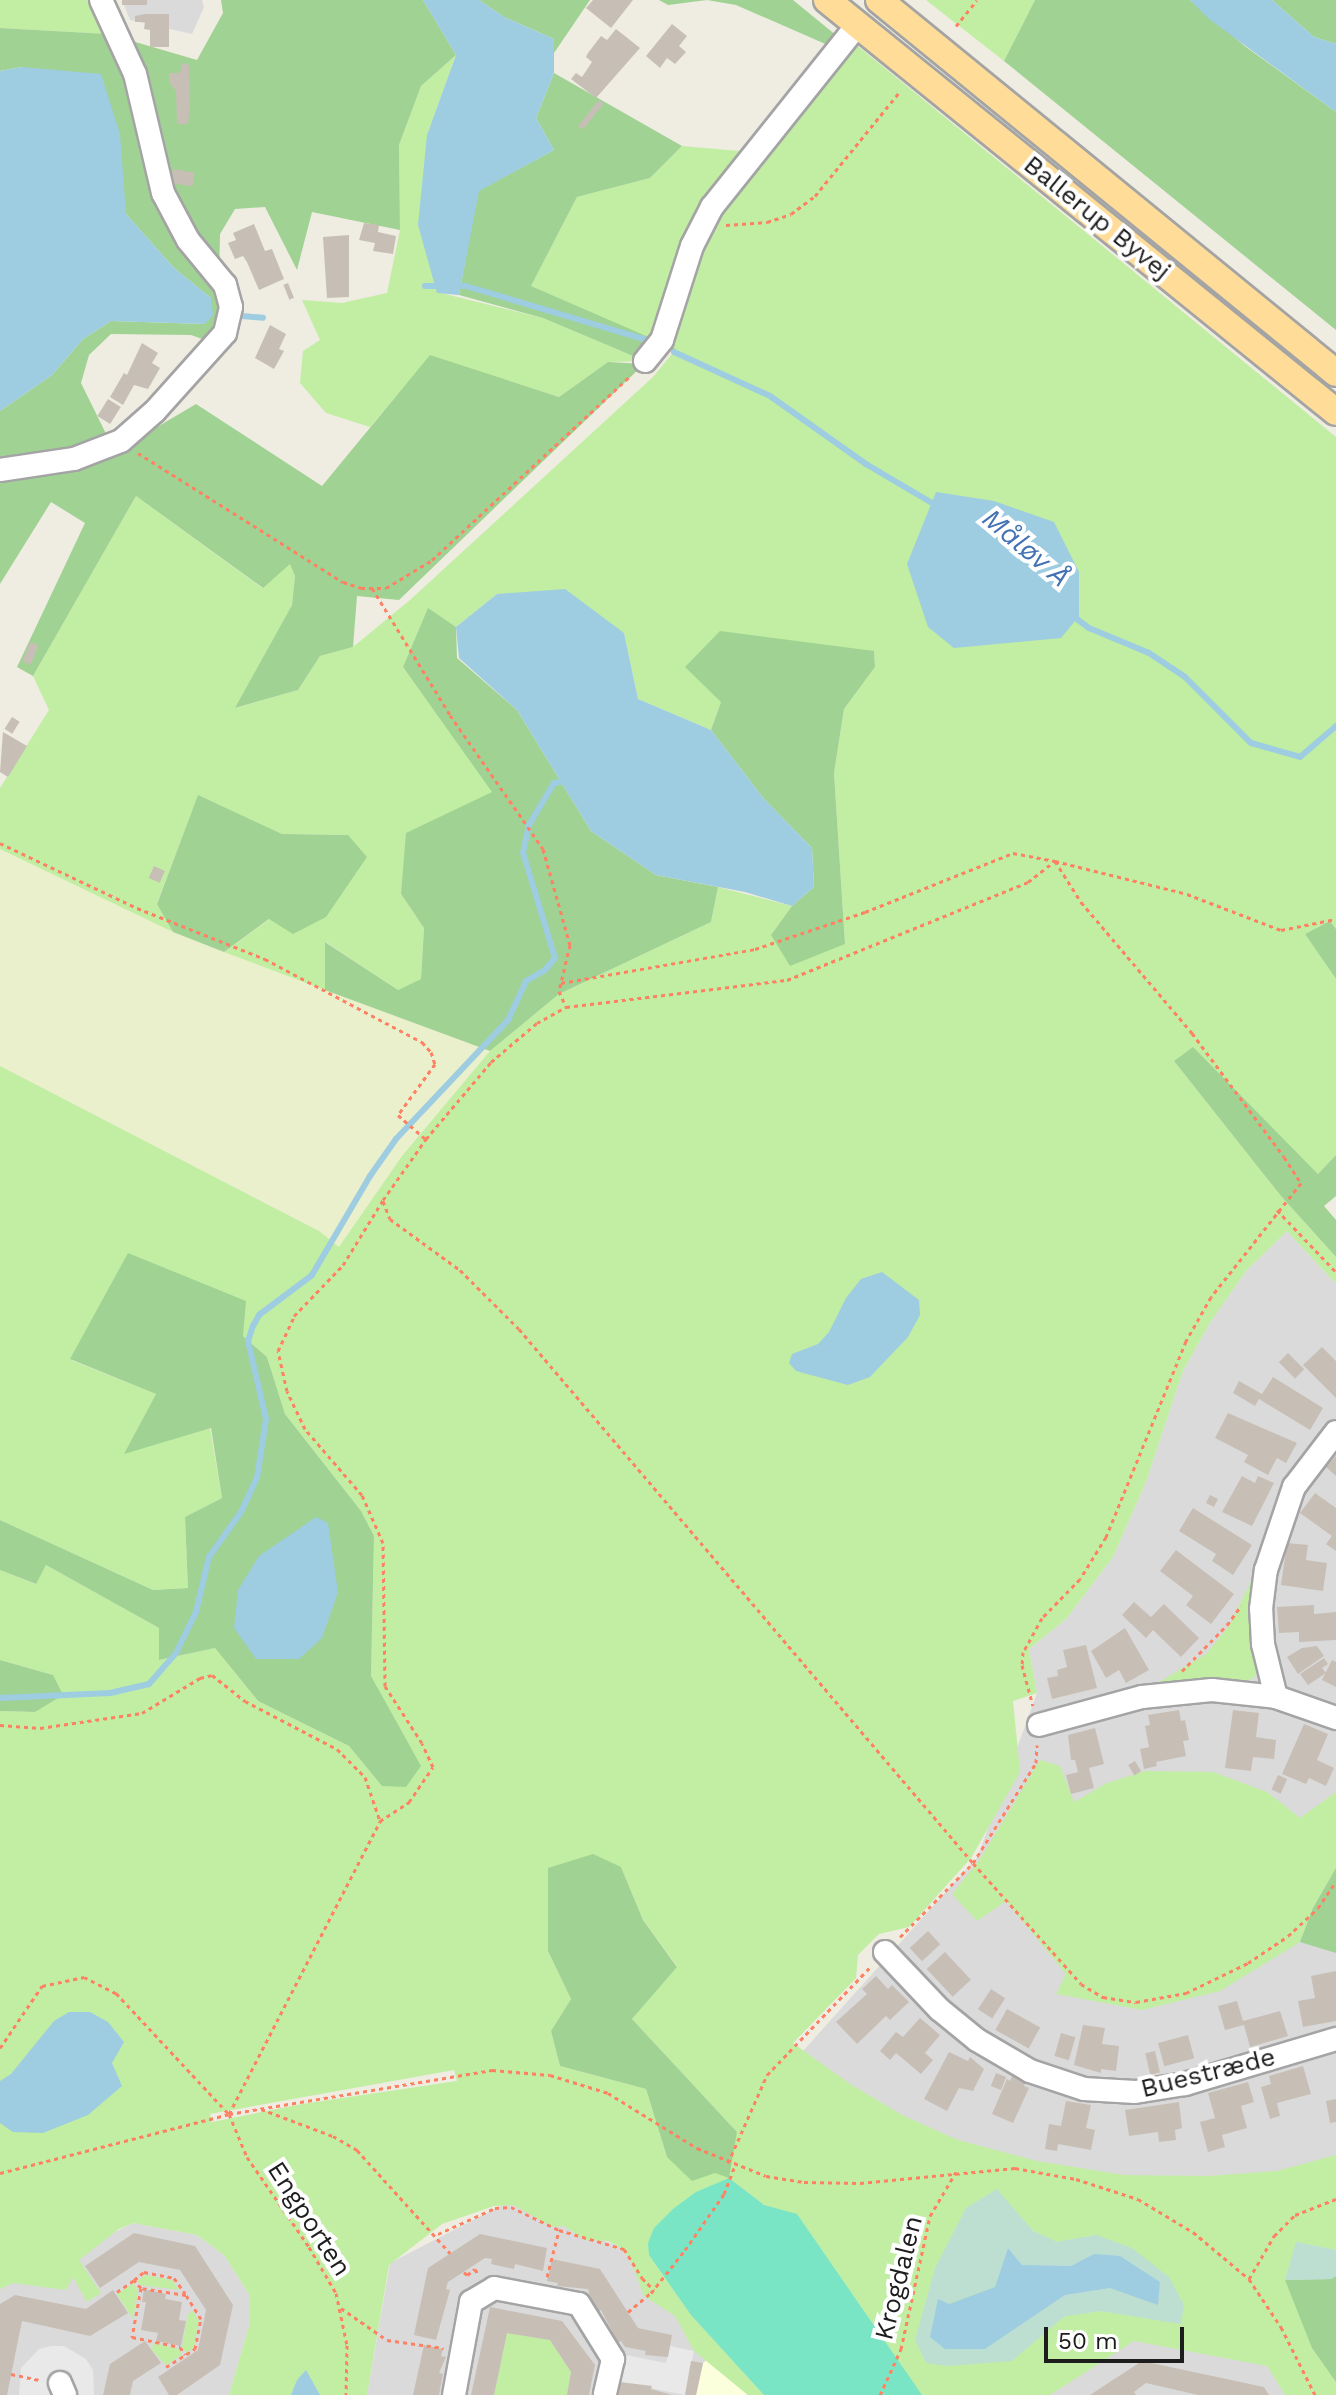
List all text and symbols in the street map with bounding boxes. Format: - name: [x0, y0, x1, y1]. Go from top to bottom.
- street label: Ballerup Byvej: [1017, 149, 1177, 287]
- water label: Måløv Å: [975, 501, 1077, 595]
- street label: Buestræde: [1138, 2041, 1278, 2105]
- street label: Engporten: [260, 2156, 358, 2282]
- street label: Krogdalen: [869, 2213, 929, 2343]
- scale bar: [1048, 2311, 1188, 2361]
- text: 50 m: [1058, 2327, 1118, 2355]

